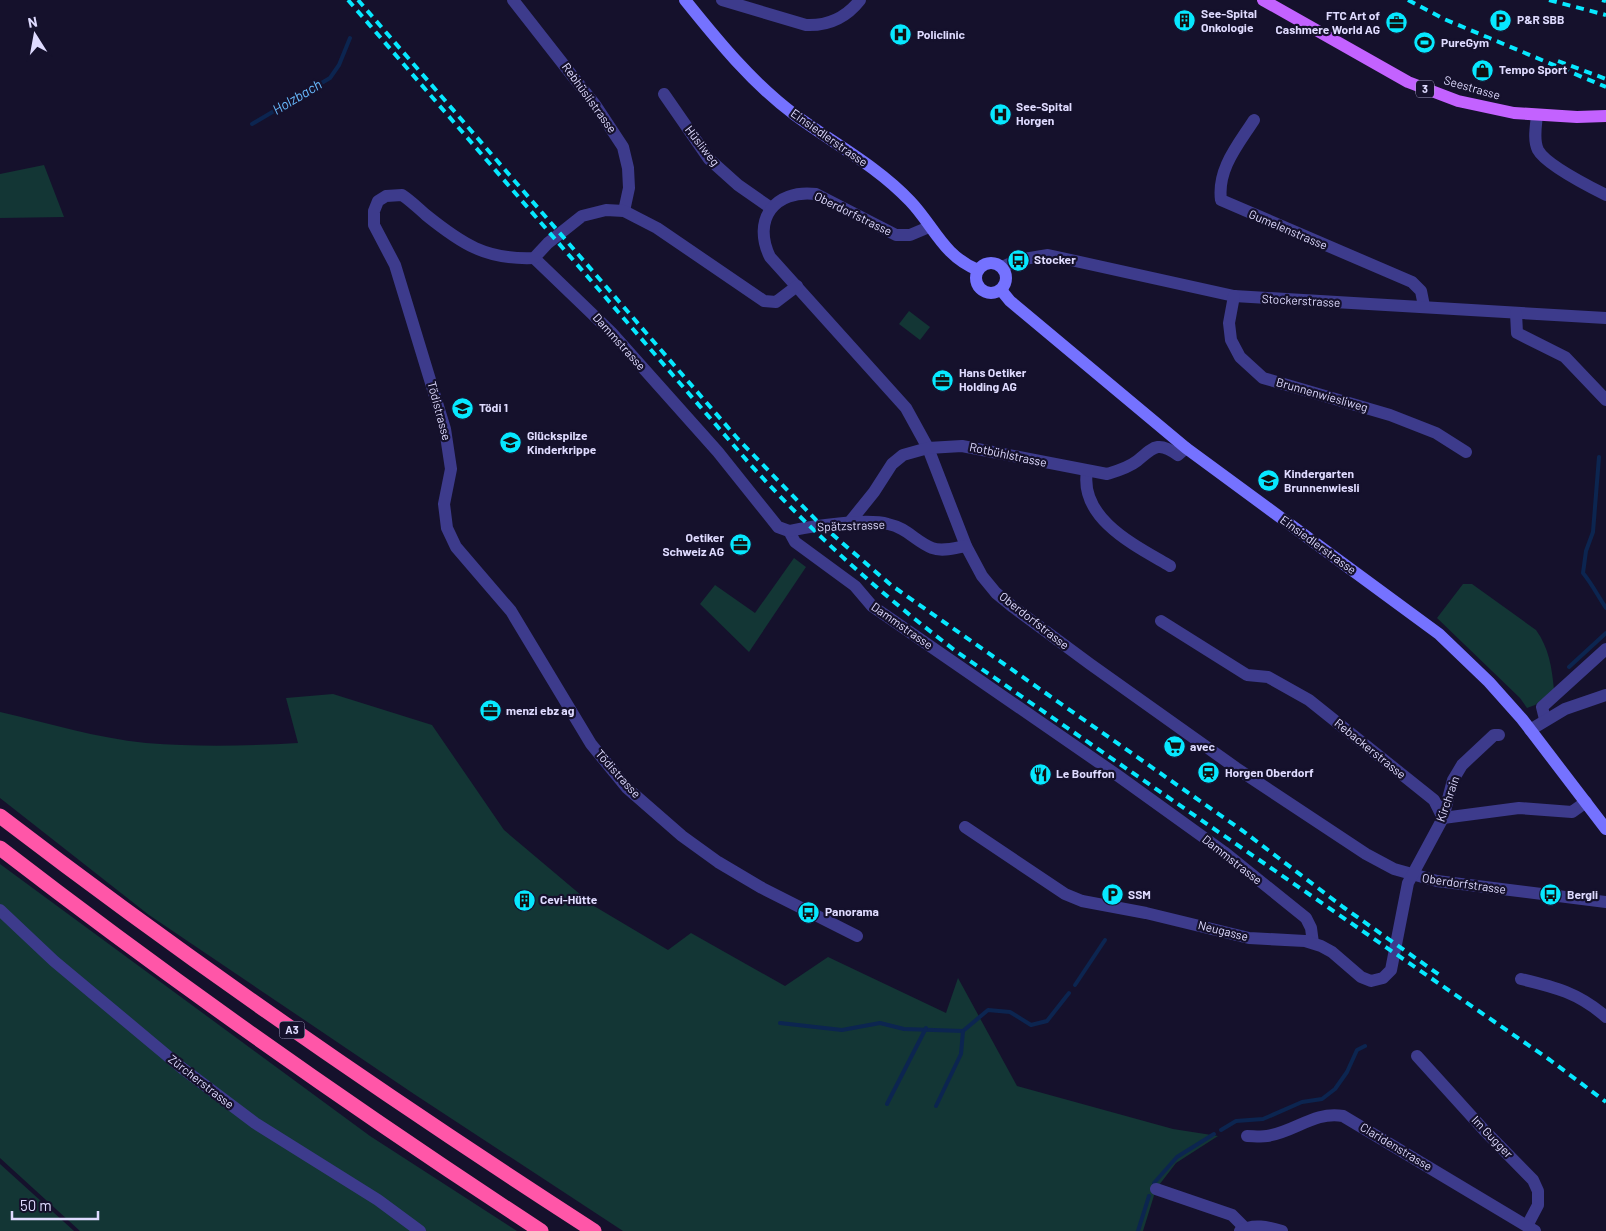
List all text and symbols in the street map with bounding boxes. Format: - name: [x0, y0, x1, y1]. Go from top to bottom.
- place label: See-Spital Onkologie: [1201, 6, 1257, 34]
- place label: FTC Art of Cashmere World AG: [1276, 8, 1380, 36]
- parking icon: P&R SBB: [1489, 8, 1513, 32]
- building icon: See-Spital Onkologie: [1173, 9, 1197, 33]
- north arrow: [10, 10, 60, 60]
- office icon: FTC Art of Cashmere World AG: [1384, 11, 1408, 35]
- place label: P&R SBB: [1517, 12, 1564, 26]
- text: N: [26, 13, 39, 31]
- hospital icon: Policlinic: [889, 23, 913, 47]
- place label: Policlinic: [917, 27, 966, 41]
- sports icon: PureGym: [1413, 31, 1437, 55]
- place label: PureGym: [1441, 35, 1489, 49]
- shop icon: Tempo Sport: [1471, 58, 1495, 82]
- street label: Rebhüslistrasse: [560, 60, 620, 135]
- place label: Tempo Sport: [1499, 62, 1568, 76]
- street label: Seestrasse: [1442, 72, 1502, 102]
- water label: Holzbach: [269, 75, 325, 118]
- road number: 3: [1416, 80, 1434, 98]
- place label: See-Spital Horgen: [1016, 99, 1072, 127]
- hospital icon: See-Spital Horgen: [988, 102, 1012, 126]
- street label: Einsiedlerstrasse: [789, 106, 871, 169]
- street label: Hüsliweg: [683, 122, 723, 168]
- street label: Oberdorfstrasse: [812, 188, 895, 238]
- street label: Gumelenstrasse: [1247, 206, 1330, 252]
- bus stop icon: Stocker: [1006, 248, 1030, 272]
- place label: Stocker: [1034, 252, 1076, 266]
- street label: Stockerstrasse: [1261, 291, 1341, 309]
- street label: Dammstrasse: [591, 310, 649, 373]
- place label: Hans Oetiker Holding AG: [959, 365, 1027, 393]
- office icon: Hans Oetiker Holding AG: [931, 368, 955, 392]
- street label: Brunnenwiesliweg: [1275, 374, 1370, 414]
- street label: Tödistrasse: [425, 380, 455, 442]
- school or university icon: Tödi 1: [451, 396, 475, 420]
- place label: Tödi 1: [479, 400, 508, 414]
- place label: Glückspilze Kinderkrippe: [527, 428, 597, 456]
- school or university icon: Glückspilze Kinderkrippe: [499, 431, 523, 455]
- street label: Rotbühlstrasse: [968, 439, 1048, 469]
- place label: Kindergarten Brunnenwiesli: [1284, 466, 1359, 494]
- school or university icon: Kindergarten Brunnenwiesli: [1256, 469, 1280, 493]
- street label: Einsiedlerstrasse: [1278, 512, 1359, 576]
- street label: Spätzstrasse: [817, 517, 885, 533]
- place label: Oetiker Schweiz AG: [662, 530, 724, 558]
- office icon: Oetiker Schweiz AG: [728, 533, 752, 557]
- street label: Oberdorfstrasse: [997, 589, 1072, 652]
- street label: Dammstrasse: [869, 599, 936, 651]
- office icon: menzi ebz ag: [478, 699, 502, 723]
- place label: menzi ebz ag: [506, 703, 575, 717]
- street label: Rebackerstrasse: [1332, 715, 1409, 781]
- supermarket icon: avec: [1162, 735, 1186, 759]
- place label: avec: [1190, 739, 1216, 753]
- street label: Tödistrasse: [593, 746, 644, 800]
- station icon: Horgen Oberdorf: [1197, 761, 1221, 785]
- restaurant icon: Le Bouffon: [1028, 762, 1052, 786]
- place label: Horgen Oberdorf: [1225, 765, 1314, 779]
- place label: Le Bouffon: [1056, 766, 1115, 780]
- street label: Kirchrain: [1433, 774, 1461, 823]
- street label: Dammstrasse: [1200, 832, 1265, 887]
- street label: Oberdorfstrasse: [1421, 870, 1507, 896]
- parking icon: SSM: [1100, 883, 1124, 907]
- bus stop icon: Bergli: [1539, 883, 1563, 907]
- place label: SSM: [1128, 887, 1151, 901]
- place label: Bergli: [1567, 887, 1598, 901]
- building icon: Cevi-Hütte: [512, 888, 536, 912]
- place label: Cevi-Hütte: [540, 892, 598, 906]
- bus stop icon: Panorama: [797, 900, 821, 924]
- place label: Panorama: [825, 904, 879, 918]
- street label: Neugasse: [1197, 917, 1250, 943]
- road number: A3: [280, 1022, 304, 1038]
- street label: Zürcherstrasse: [166, 1051, 237, 1111]
- street label: Im Gugger: [1469, 1112, 1517, 1161]
- street label: Claridenstrasse: [1358, 1119, 1435, 1173]
- scale bar: [12, 1188, 99, 1220]
- text: 50 m: [20, 1196, 52, 1214]

